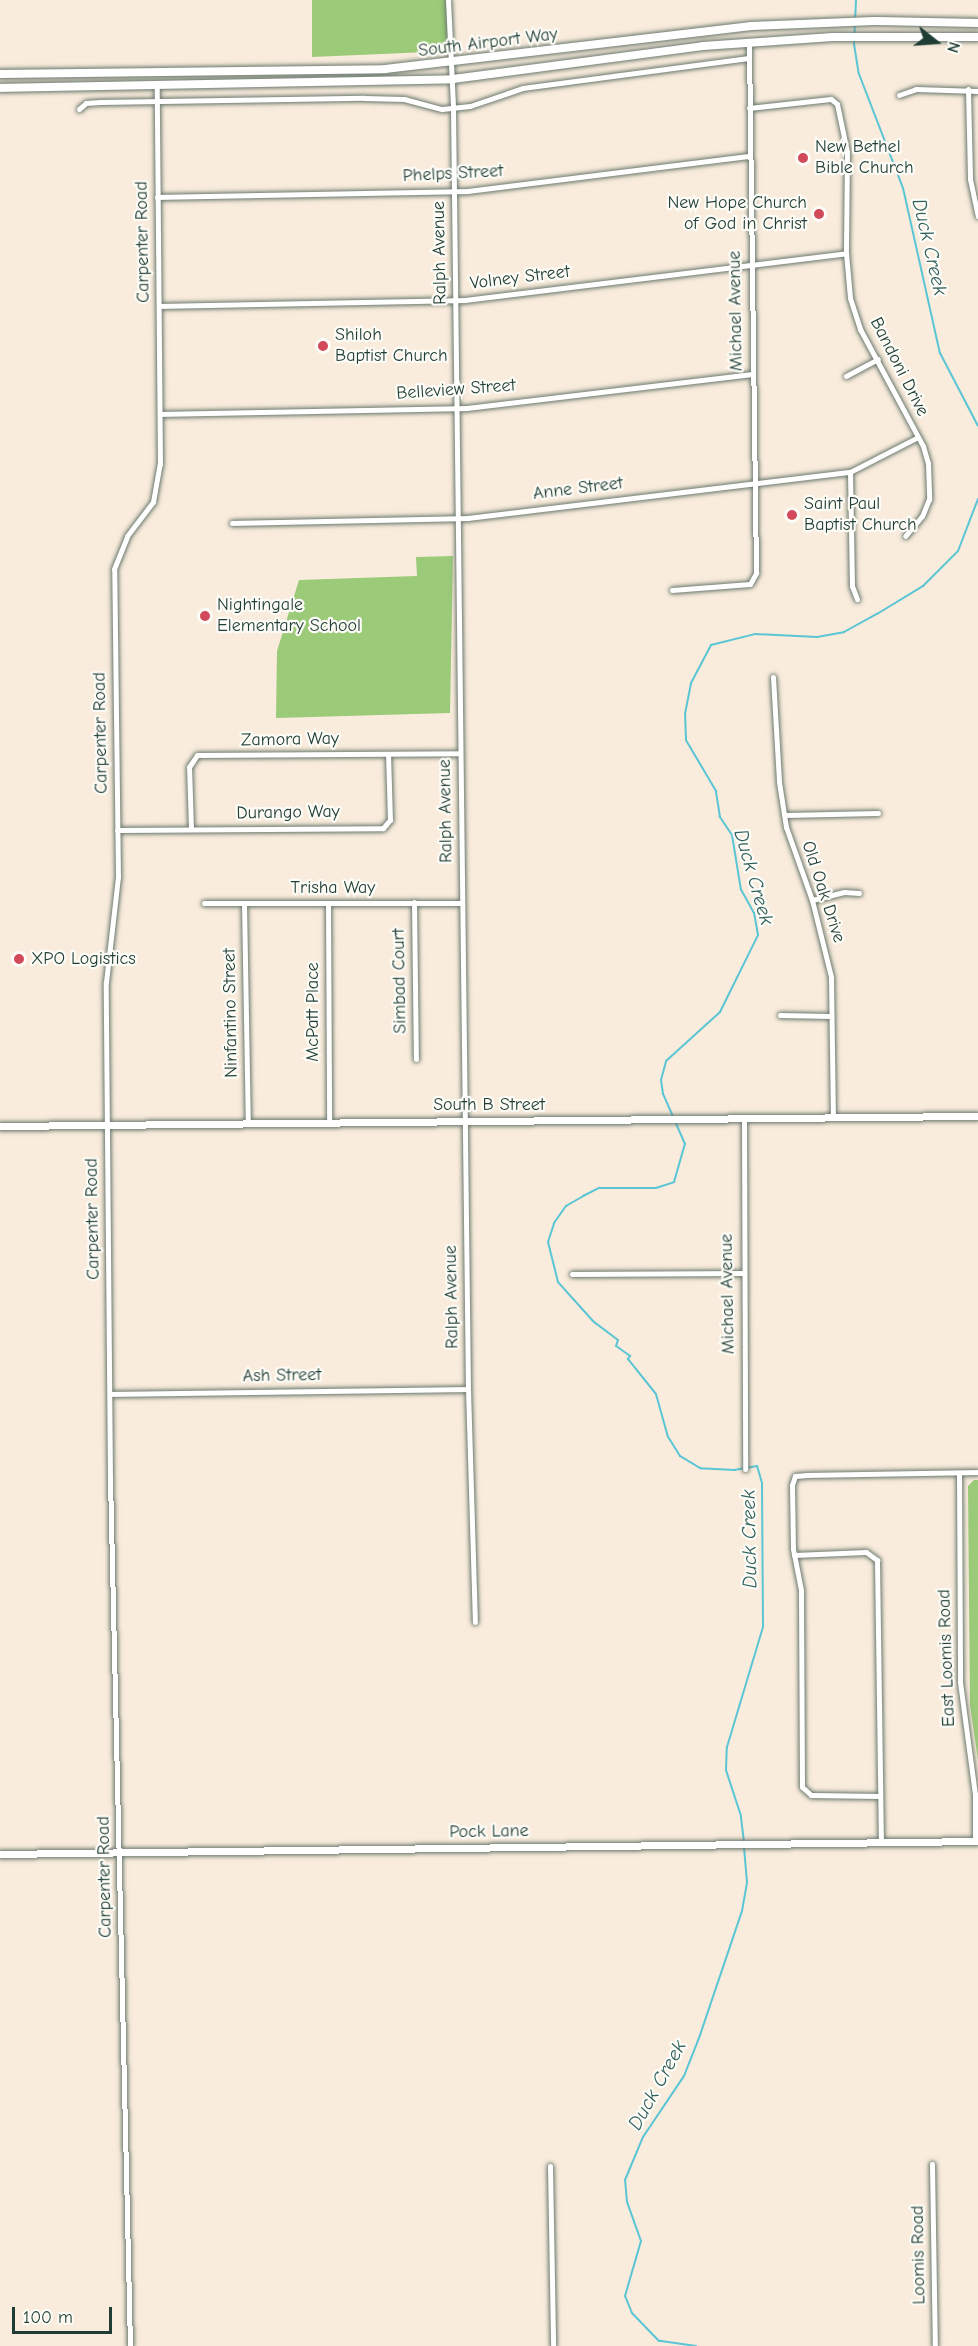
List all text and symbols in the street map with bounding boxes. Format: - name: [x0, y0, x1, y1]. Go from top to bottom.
- north arrow: [906, 12, 966, 72]
- street label: South Airport Way: [417, 24, 559, 62]
- text: N: [943, 40, 963, 55]
- place label: New Bethel Bible Church: [815, 137, 914, 180]
- marker: New Bethel Bible Church: [796, 151, 810, 165]
- street label: Phelps Street: [402, 161, 504, 187]
- street label: Carpenter Road: [131, 181, 155, 303]
- place label: New Hope Church of God in Christ: [667, 193, 807, 236]
- water label: Duck Creek: [907, 196, 953, 298]
- street label: Ralph Avenue: [428, 201, 452, 305]
- marker: New Hope Church of God in Christ: [812, 207, 826, 221]
- street label: Michael Avenue: [724, 251, 748, 371]
- street label: Volney Street: [469, 261, 571, 295]
- street label: Bandoni Drive: [865, 314, 933, 420]
- place label: Shiloh Baptist Church: [335, 325, 448, 368]
- marker: Shiloh Baptist Church: [316, 339, 330, 353]
- street label: Belleview Street: [396, 375, 516, 405]
- street label: Anne Street: [532, 473, 624, 505]
- place label: Saint Paul Baptist Church: [804, 494, 917, 536]
- marker: Saint Paul Baptist Church: [785, 508, 799, 522]
- place label: Nightingale Elementary School: [217, 595, 361, 638]
- marker: Nightingale Elementary School: [198, 609, 212, 623]
- street label: Carpenter Road: [89, 672, 113, 794]
- street label: Zamora Way: [241, 728, 339, 752]
- street label: Ralph Avenue: [434, 759, 458, 863]
- street label: Durango Way: [236, 801, 340, 825]
- water label: Duck Creek: [729, 826, 779, 928]
- street label: Old Oak Drive: [796, 839, 850, 945]
- street label: Trisha Way: [291, 877, 375, 899]
- street label: Simbad Court: [388, 928, 412, 1034]
- place label: XPO Logistics: [31, 948, 136, 970]
- street label: Ninfantino Street: [219, 948, 243, 1078]
- marker: XPO Logistics: [12, 952, 26, 966]
- street label: McPatt Place: [302, 962, 324, 1062]
- street label: South B Street: [433, 1094, 545, 1116]
- street label: Carpenter Road: [81, 1158, 105, 1280]
- street label: Michael Avenue: [716, 1234, 740, 1354]
- street label: Ralph Avenue: [440, 1245, 464, 1349]
- street label: Ash Street: [242, 1365, 322, 1387]
- water label: Duck Creek: [736, 1490, 762, 1588]
- street label: East Loomis Road: [934, 1589, 960, 1727]
- street label: Carpenter Road: [93, 1816, 117, 1938]
- street label: Pock Lane: [449, 1821, 529, 1843]
- water label: Duck Creek: [623, 2036, 691, 2134]
- street label: Loomis Road: [907, 2205, 931, 2305]
- scale bar: [15, 2295, 116, 2333]
- text: 100 m: [23, 2307, 73, 2328]

